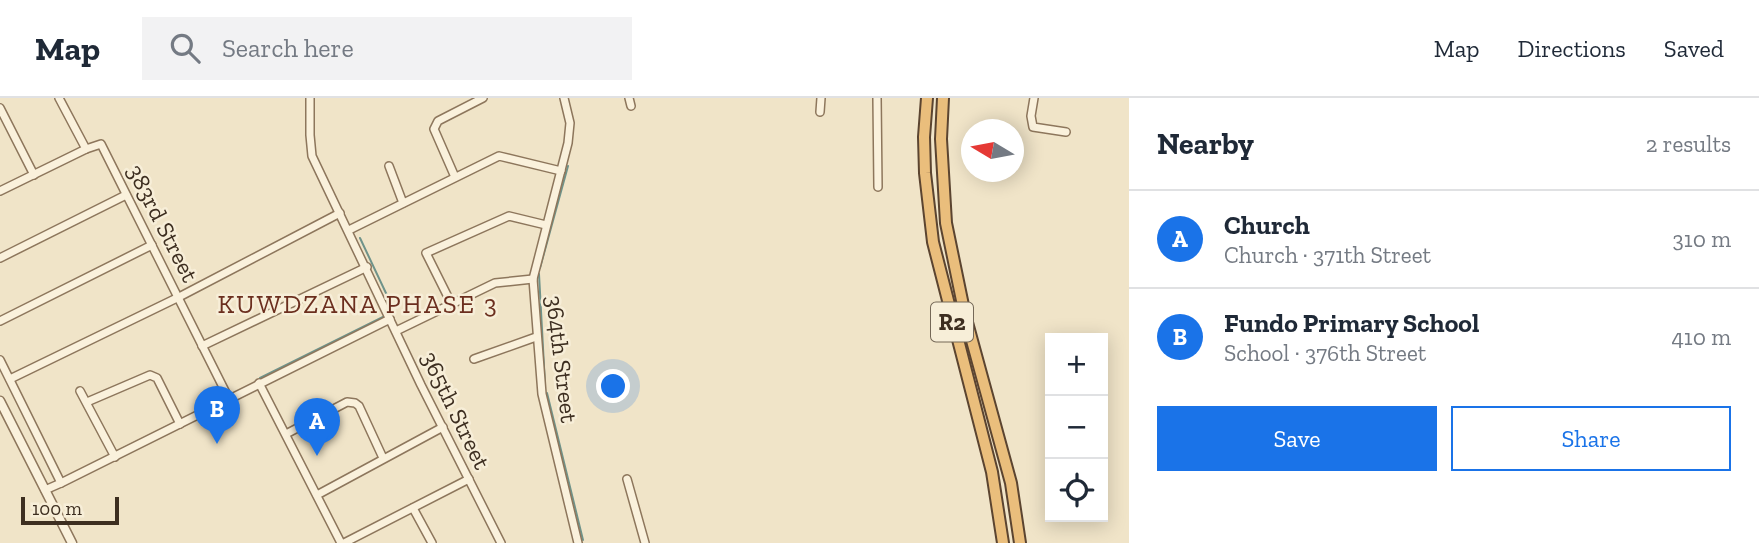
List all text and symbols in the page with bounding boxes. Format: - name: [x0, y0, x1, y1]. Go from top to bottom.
- search box: [142, 17, 632, 80]
- text: Map: [35, 29, 100, 68]
- icon: search: [166, 29, 204, 67]
- text: Search here: [222, 32, 354, 64]
- text: Map: [1434, 34, 1480, 63]
- text: Directions: [1518, 34, 1626, 63]
- text: Saved: [1664, 34, 1724, 63]
- north arrow: [961, 119, 1024, 182]
- text: Nearby: [1157, 126, 1254, 162]
- text: 2 results: [1646, 130, 1731, 158]
- street label: 383rd Street: [121, 159, 205, 287]
- text: Church: [1224, 209, 1310, 241]
- text: A: [1172, 225, 1188, 253]
- text: 310 m: [1673, 225, 1731, 253]
- text: Church · 371th Street: [1224, 241, 1431, 269]
- district label: KUWDZANA PHASE 3: [217, 288, 499, 320]
- street label: 364th Street: [540, 294, 584, 424]
- road number: R2: [931, 302, 973, 342]
- text: Fundo Primary School: [1224, 307, 1479, 339]
- text: B: [1173, 323, 1187, 351]
- text: 410 m: [1671, 323, 1731, 351]
- map controls: [1045, 333, 1108, 522]
- button: +: [1045, 333, 1108, 396]
- text: School · 376th Street: [1224, 339, 1426, 367]
- street label: 365th Street: [415, 346, 497, 474]
- your location: [596, 369, 630, 403]
- pin: B: [194, 386, 240, 444]
- button: −: [1045, 396, 1108, 459]
- pin: A: [294, 398, 340, 456]
- button: Save: [1157, 406, 1437, 471]
- button: Share: [1451, 406, 1731, 471]
- button: locate: [1045, 459, 1108, 522]
- scale bar: [21, 494, 119, 526]
- text: 100 m: [32, 497, 82, 520]

